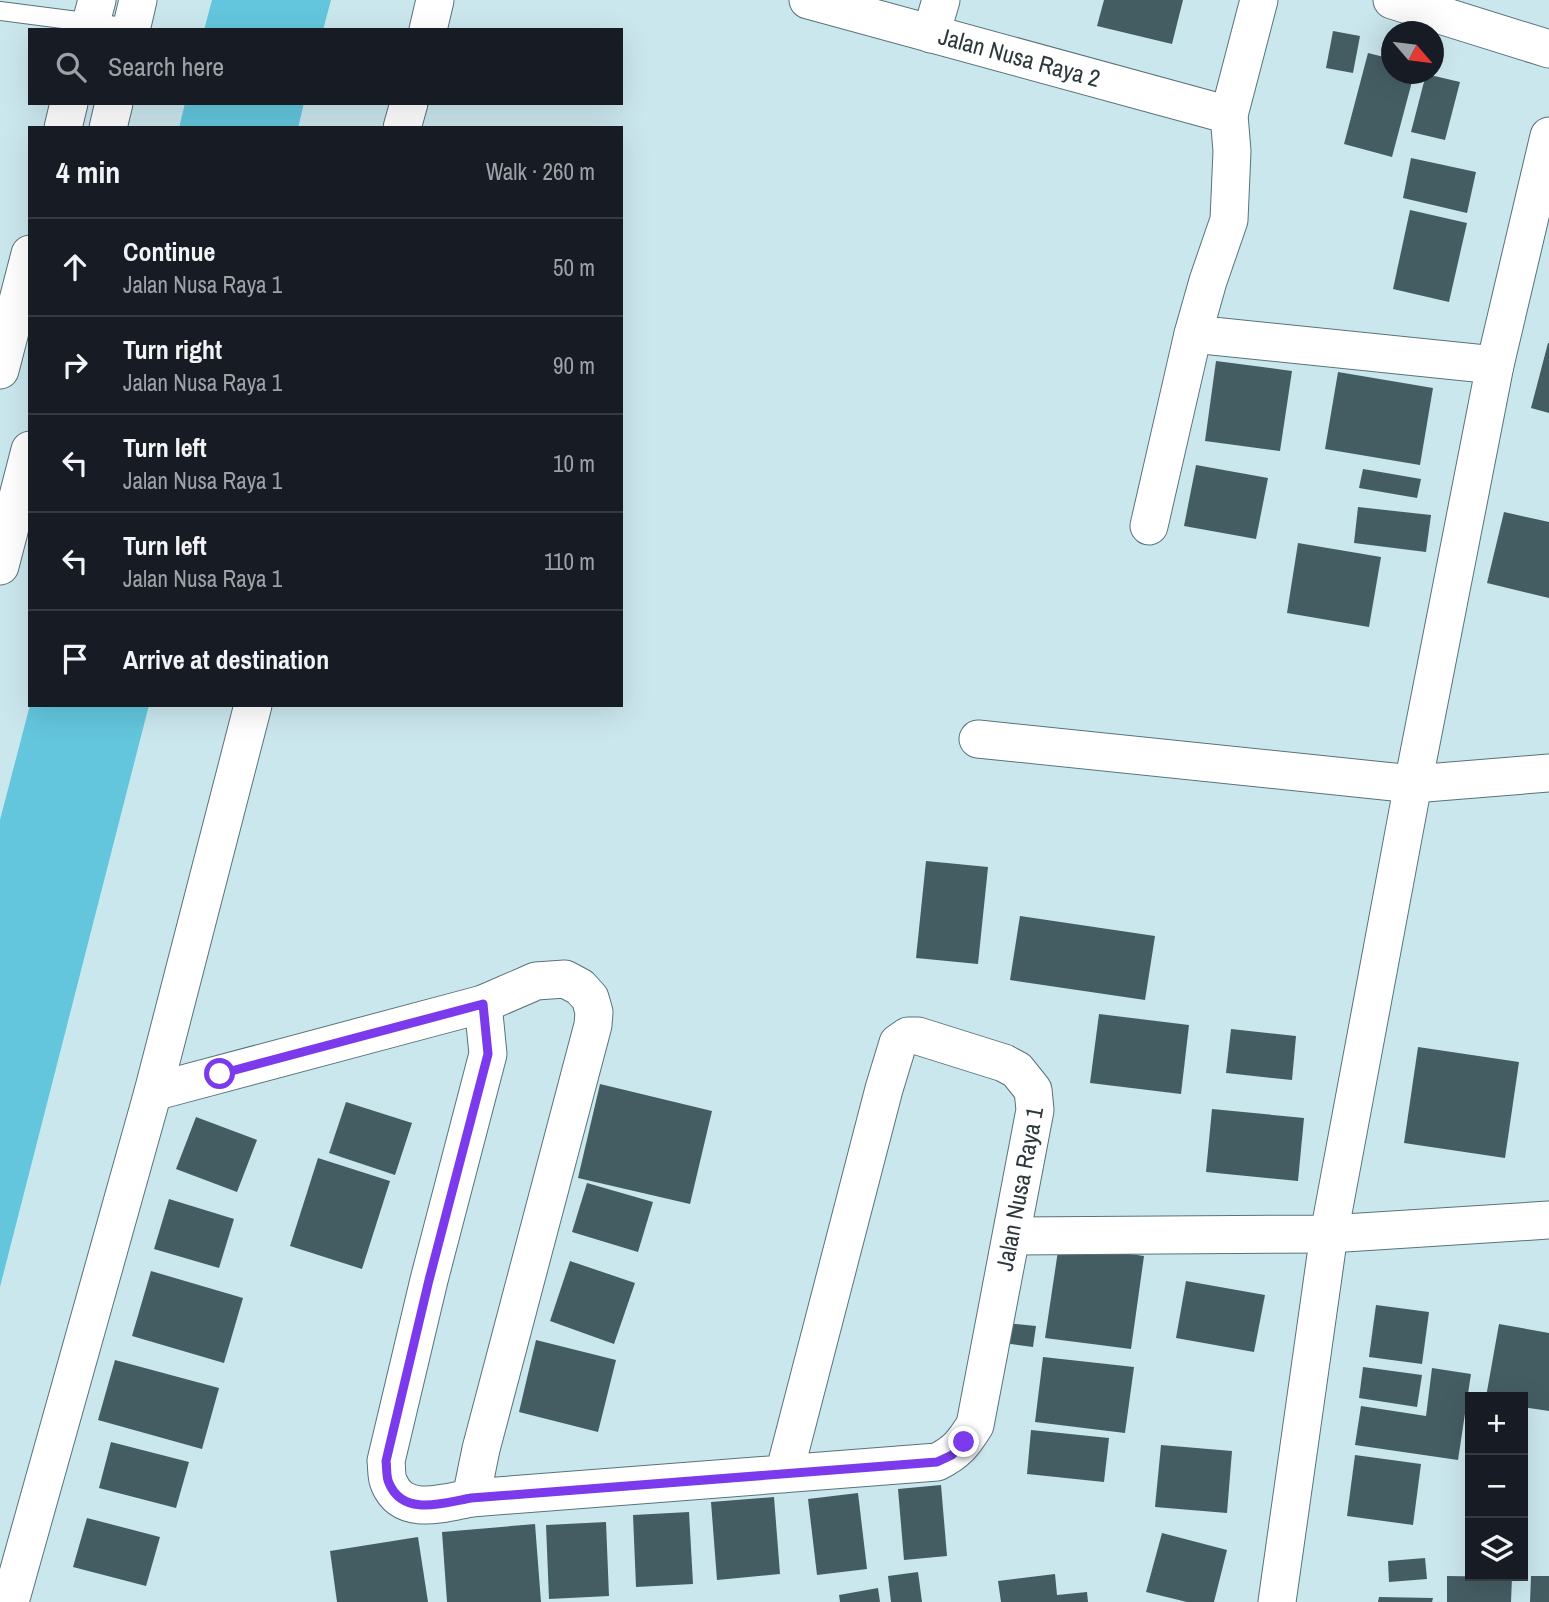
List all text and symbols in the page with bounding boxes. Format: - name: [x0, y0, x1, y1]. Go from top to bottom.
- street label: Jalan Nusa Raya 2: [935, 19, 1104, 94]
- north arrow: [1381, 21, 1444, 84]
- search box: [28, 28, 623, 105]
- icon: search: [52, 48, 90, 86]
- text: Search here: [108, 49, 224, 84]
- text: 4 min: [56, 152, 120, 192]
- text: Walk · 260 m: [486, 156, 595, 187]
- text: Continue: [123, 234, 215, 269]
- icon: ahead: [56, 248, 94, 286]
- text: 50 m: [553, 252, 595, 283]
- text: Jalan Nusa Raya 1: [123, 269, 282, 300]
- text: Turn right: [123, 332, 222, 367]
- icon: right: [56, 346, 94, 384]
- text: 90 m: [553, 350, 595, 381]
- text: Jalan Nusa Raya 1: [123, 367, 282, 398]
- text: Turn left: [123, 430, 207, 465]
- icon: left: [56, 444, 94, 482]
- text: 10 m: [553, 448, 595, 479]
- text: Jalan Nusa Raya 1: [123, 465, 282, 496]
- text: Turn left: [123, 528, 207, 563]
- icon: left: [56, 542, 94, 580]
- text: 110 m: [544, 546, 595, 577]
- text: Jalan Nusa Raya 1: [123, 563, 282, 594]
- icon: arrive: [56, 640, 94, 678]
- text: Arrive at destination: [123, 642, 329, 677]
- route start: [204, 1058, 235, 1089]
- street label: Jalan Nusa Raya 1: [988, 1104, 1050, 1274]
- map controls: [1465, 1392, 1528, 1581]
- button: +: [1465, 1392, 1528, 1455]
- route end: [948, 1426, 979, 1457]
- button: −: [1465, 1455, 1528, 1518]
- button: layers: [1465, 1518, 1528, 1581]

